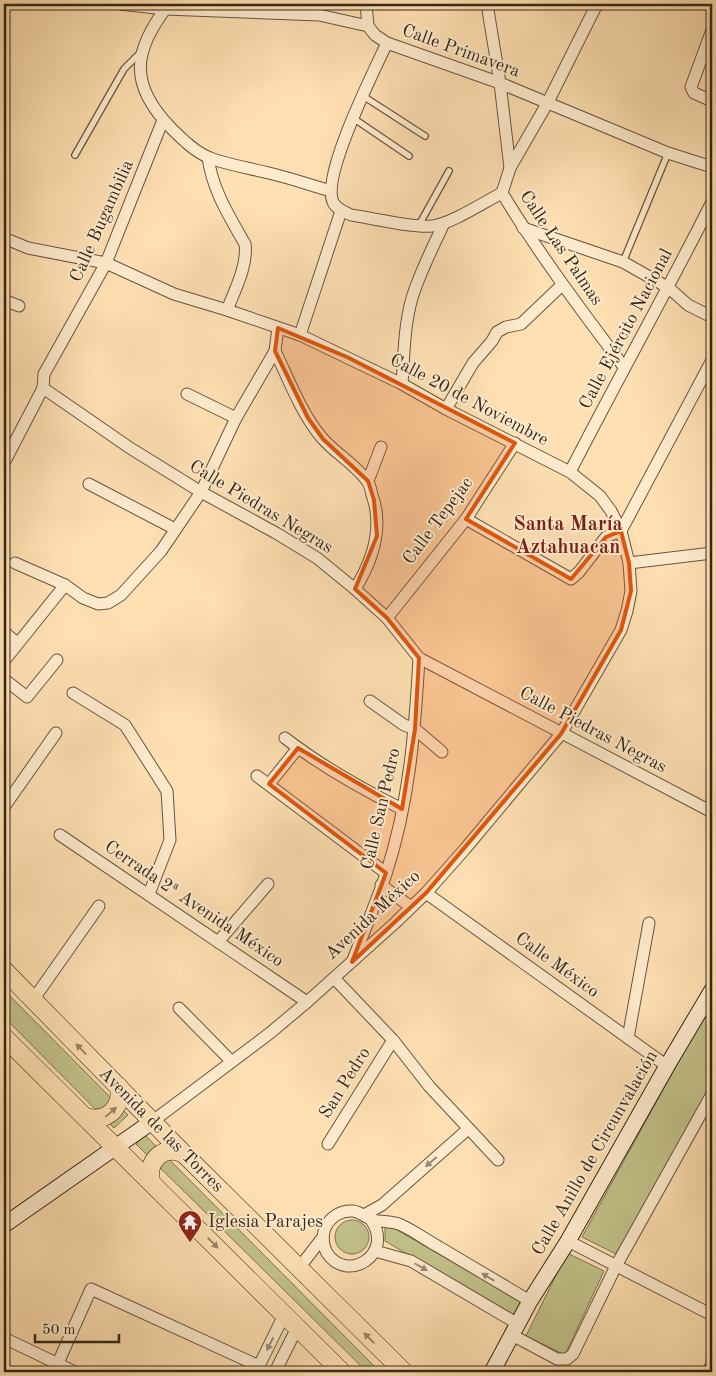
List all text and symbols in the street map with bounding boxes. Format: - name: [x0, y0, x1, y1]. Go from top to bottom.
- street label: Calle Primavera: [400, 21, 523, 81]
- street label: Calle Bugambilia: [67, 157, 137, 285]
- street label: Calle Las Palmas: [516, 187, 606, 309]
- street label: Calle Ejército Nacional: [576, 246, 676, 412]
- street label: Calle 20 de Noviembre: [387, 351, 551, 449]
- street label: Calle Piedras Negras: [186, 457, 336, 557]
- street label: Calle Tepejac: [400, 474, 477, 568]
- district label: Santa María Aztahuacan: [513, 515, 623, 558]
- street label: Calle Piedras Negras: [516, 684, 670, 776]
- street label: Calle San Pedro: [358, 746, 404, 871]
- street label: Cerrada 2ª Avenida México: [101, 837, 287, 971]
- street label: Avenida México: [322, 867, 424, 963]
- street label: Calle México: [512, 929, 602, 1001]
- one-way arrow: [76, 1043, 88, 1055]
- street label: San Pedro: [316, 1044, 374, 1122]
- street label: Calle Anillo de Circunvalación: [529, 1047, 661, 1258]
- street label: Avenida de las Torres: [95, 1064, 227, 1196]
- one-way arrow: [104, 1106, 117, 1117]
- one-way arrow: [425, 1156, 438, 1167]
- temple icon: Iglesia Parajes: [177, 1209, 203, 1243]
- place label: Iglesia Parajes: [208, 1213, 323, 1231]
- one-way arrow: [206, 1237, 218, 1249]
- one-way arrow: [414, 1262, 428, 1271]
- one-way arrow: [482, 1272, 495, 1281]
- scale bar: [35, 1311, 119, 1343]
- text: 50 m: [42, 1323, 76, 1338]
- one-way arrow: [363, 1332, 375, 1344]
- one-way arrow: [266, 1337, 274, 1351]

